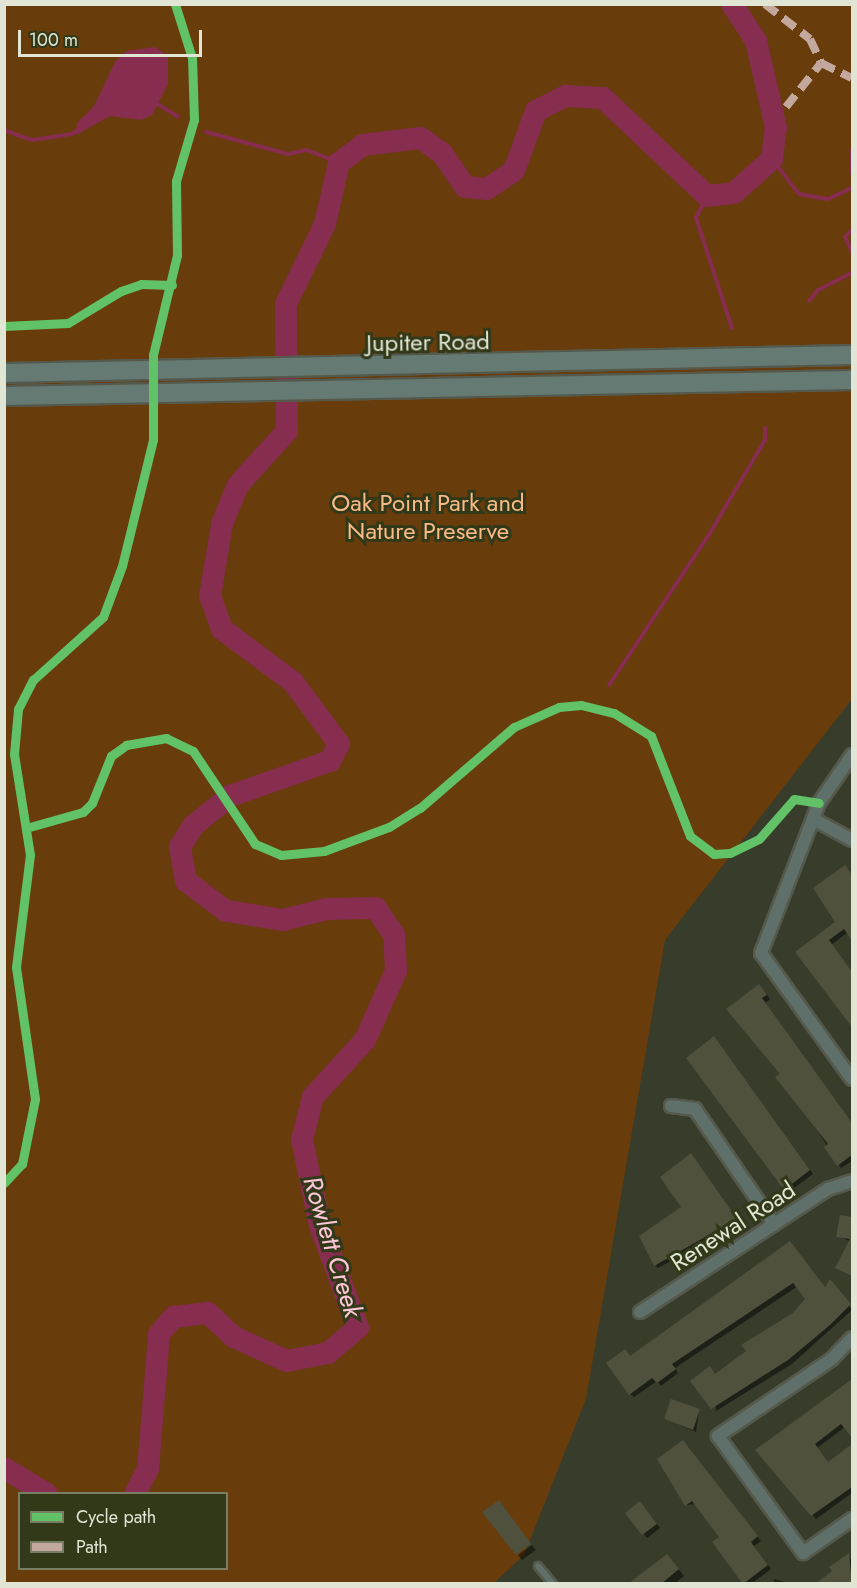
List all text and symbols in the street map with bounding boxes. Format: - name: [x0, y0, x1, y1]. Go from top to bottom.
- scale bar: [21, 18, 206, 56]
- text: 100 m: [29, 27, 78, 53]
- street label: Jupiter Road: [366, 327, 490, 357]
- park label: Oak Point Park and Nature Preserve: [331, 489, 525, 545]
- water label: Rowlett Creek: [296, 1173, 368, 1321]
- street label: Renewal Road: [665, 1175, 801, 1277]
- legend: [18, 1492, 228, 1570]
- text: Cycle path: [76, 1504, 156, 1530]
- text: Path: [76, 1534, 108, 1560]

